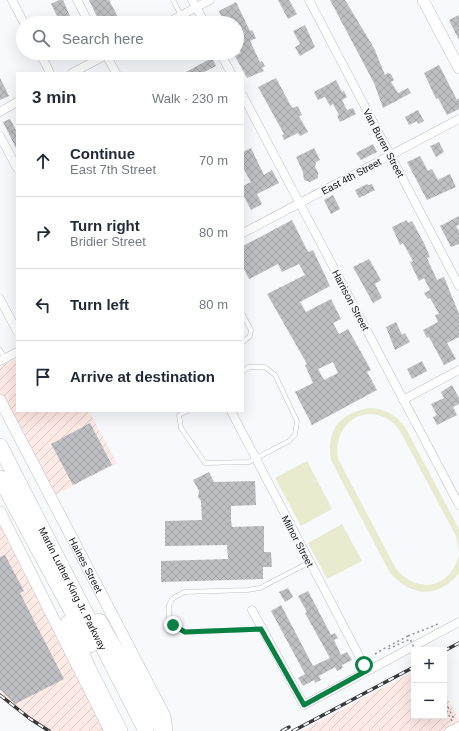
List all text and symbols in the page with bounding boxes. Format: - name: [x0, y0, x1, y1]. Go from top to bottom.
- search box: [16, 16, 244, 60]
- icon: search: [30, 27, 52, 49]
- text: Search here: [62, 30, 144, 47]
- text: 3 min: [32, 88, 76, 107]
- text: Walk · 230 m: [152, 91, 228, 106]
- street label: Van Buren Street: [361, 107, 406, 180]
- text: Continue: [70, 145, 135, 162]
- icon: ahead: [32, 150, 54, 172]
- text: 70 m: [199, 153, 228, 168]
- street label: East 4th Street: [319, 156, 383, 197]
- text: East 7th Street: [70, 162, 156, 177]
- text: Turn right: [70, 217, 140, 234]
- icon: right: [32, 222, 54, 244]
- text: 80 m: [199, 225, 228, 240]
- text: Bridier Street: [70, 234, 146, 249]
- street label: Harrison Street: [330, 268, 371, 333]
- icon: left: [32, 294, 54, 316]
- text: Turn left: [70, 296, 129, 313]
- text: 80 m: [199, 297, 228, 312]
- icon: arrive: [32, 366, 54, 388]
- text: Arrive at destination: [70, 368, 215, 385]
- street label: Milnor Street: [279, 514, 316, 569]
- street label: Martin Luther King Jr. Parkway: [37, 525, 108, 652]
- street label: Haines Street: [67, 536, 105, 595]
- route end: [164, 616, 182, 634]
- map controls: [411, 647, 447, 719]
- button: +: [411, 647, 447, 683]
- route start: [355, 656, 373, 674]
- button: −: [411, 683, 447, 719]

